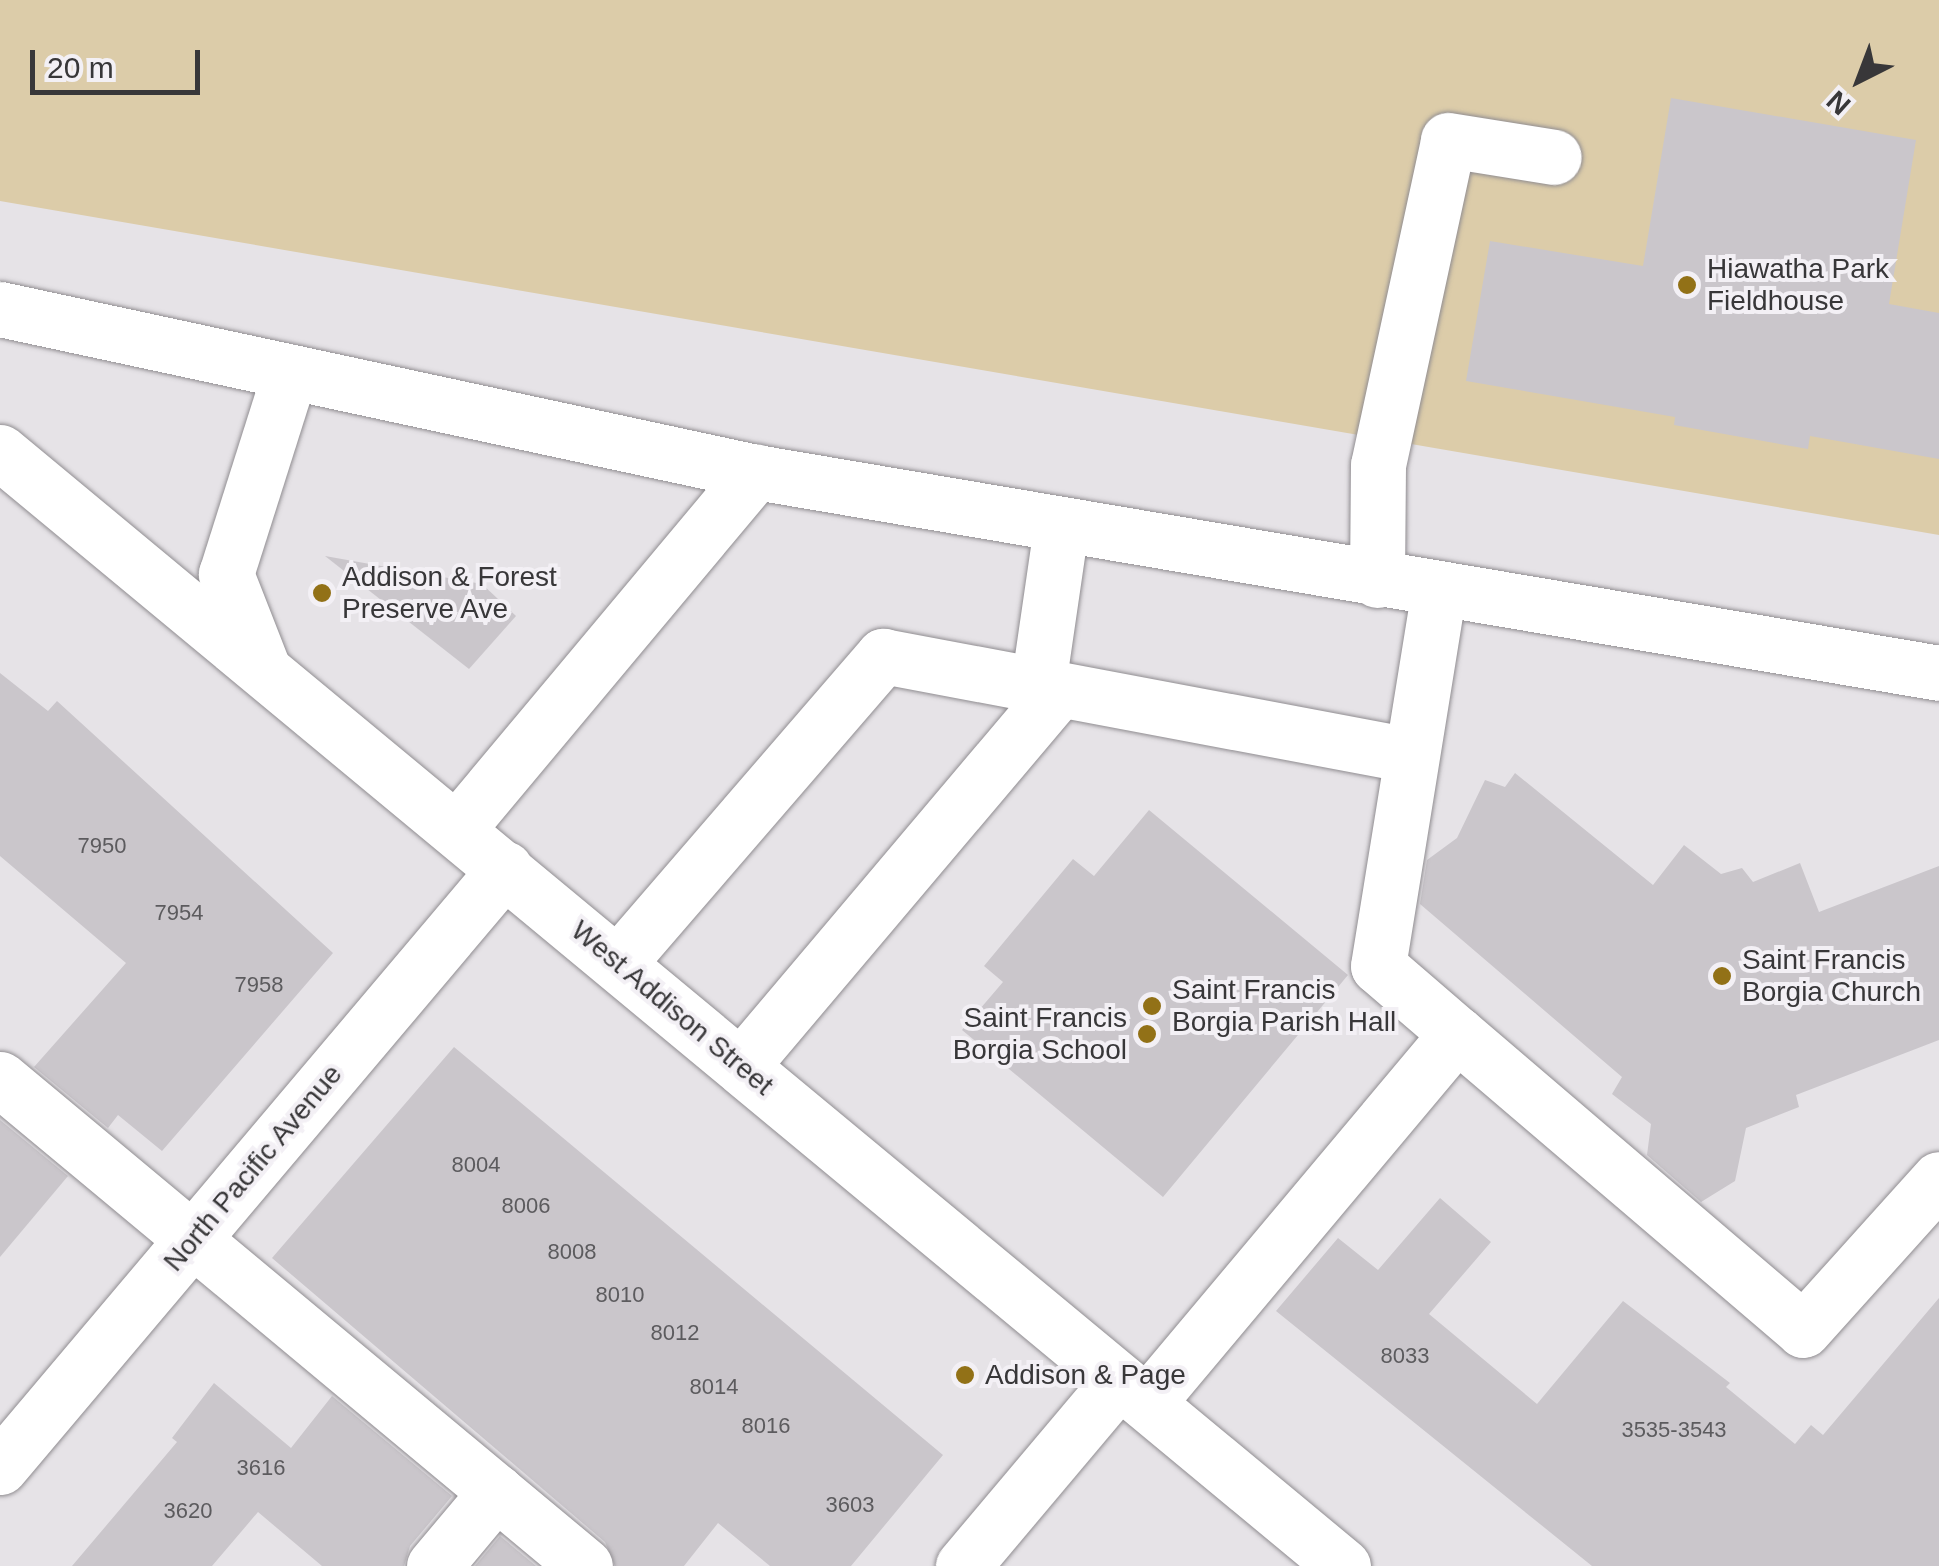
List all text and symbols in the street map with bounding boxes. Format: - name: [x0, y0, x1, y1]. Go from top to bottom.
- scale bar: [35, 30, 205, 92]
- north arrow: [1809, 30, 1909, 130]
- text: 20 m: [47, 51, 114, 84]
- text: N: [1821, 84, 1856, 121]
- place label: Hiawatha Park Fieldhouse: [1707, 252, 1889, 318]
- marker: Hiawatha Park Fieldhouse: [1676, 274, 1698, 296]
- place label: Addison & Forest Preserve Ave: [342, 560, 557, 626]
- marker: Addison & Forest Preserve Ave: [311, 582, 333, 604]
- house number: 7950: [78, 833, 126, 859]
- house number: 7954: [155, 900, 203, 926]
- street label: West Addison Street: [564, 913, 780, 1103]
- place label: Saint Francis Borgia Church: [1742, 943, 1921, 1009]
- marker: Saint Francis Borgia Church: [1711, 965, 1733, 987]
- house number: 7958: [235, 972, 283, 998]
- place label: Saint Francis Borgia Parish Hall: [1172, 973, 1396, 1039]
- marker: Saint Francis Borgia Parish Hall: [1141, 995, 1163, 1017]
- place label: Saint Francis Borgia School: [953, 1001, 1127, 1067]
- marker: Saint Francis Borgia School: [1136, 1023, 1158, 1045]
- street label: North Pacific Avenue: [156, 1057, 350, 1279]
- house number: 8004: [452, 1152, 500, 1178]
- house number: 8006: [502, 1193, 550, 1219]
- house number: 8008: [548, 1239, 596, 1265]
- house number: 8010: [596, 1282, 644, 1308]
- house number: 8012: [651, 1320, 699, 1346]
- house number: 8033: [1381, 1343, 1429, 1369]
- place label: Addison & Page: [985, 1358, 1186, 1392]
- marker: Addison & Page: [954, 1364, 976, 1386]
- house number: 8014: [690, 1374, 738, 1400]
- house number: 8016: [742, 1413, 790, 1439]
- house number: 3535-3543: [1621, 1417, 1727, 1443]
- house number: 3616: [237, 1455, 285, 1481]
- house number: 3603: [826, 1492, 874, 1518]
- house number: 3620: [164, 1498, 212, 1524]

